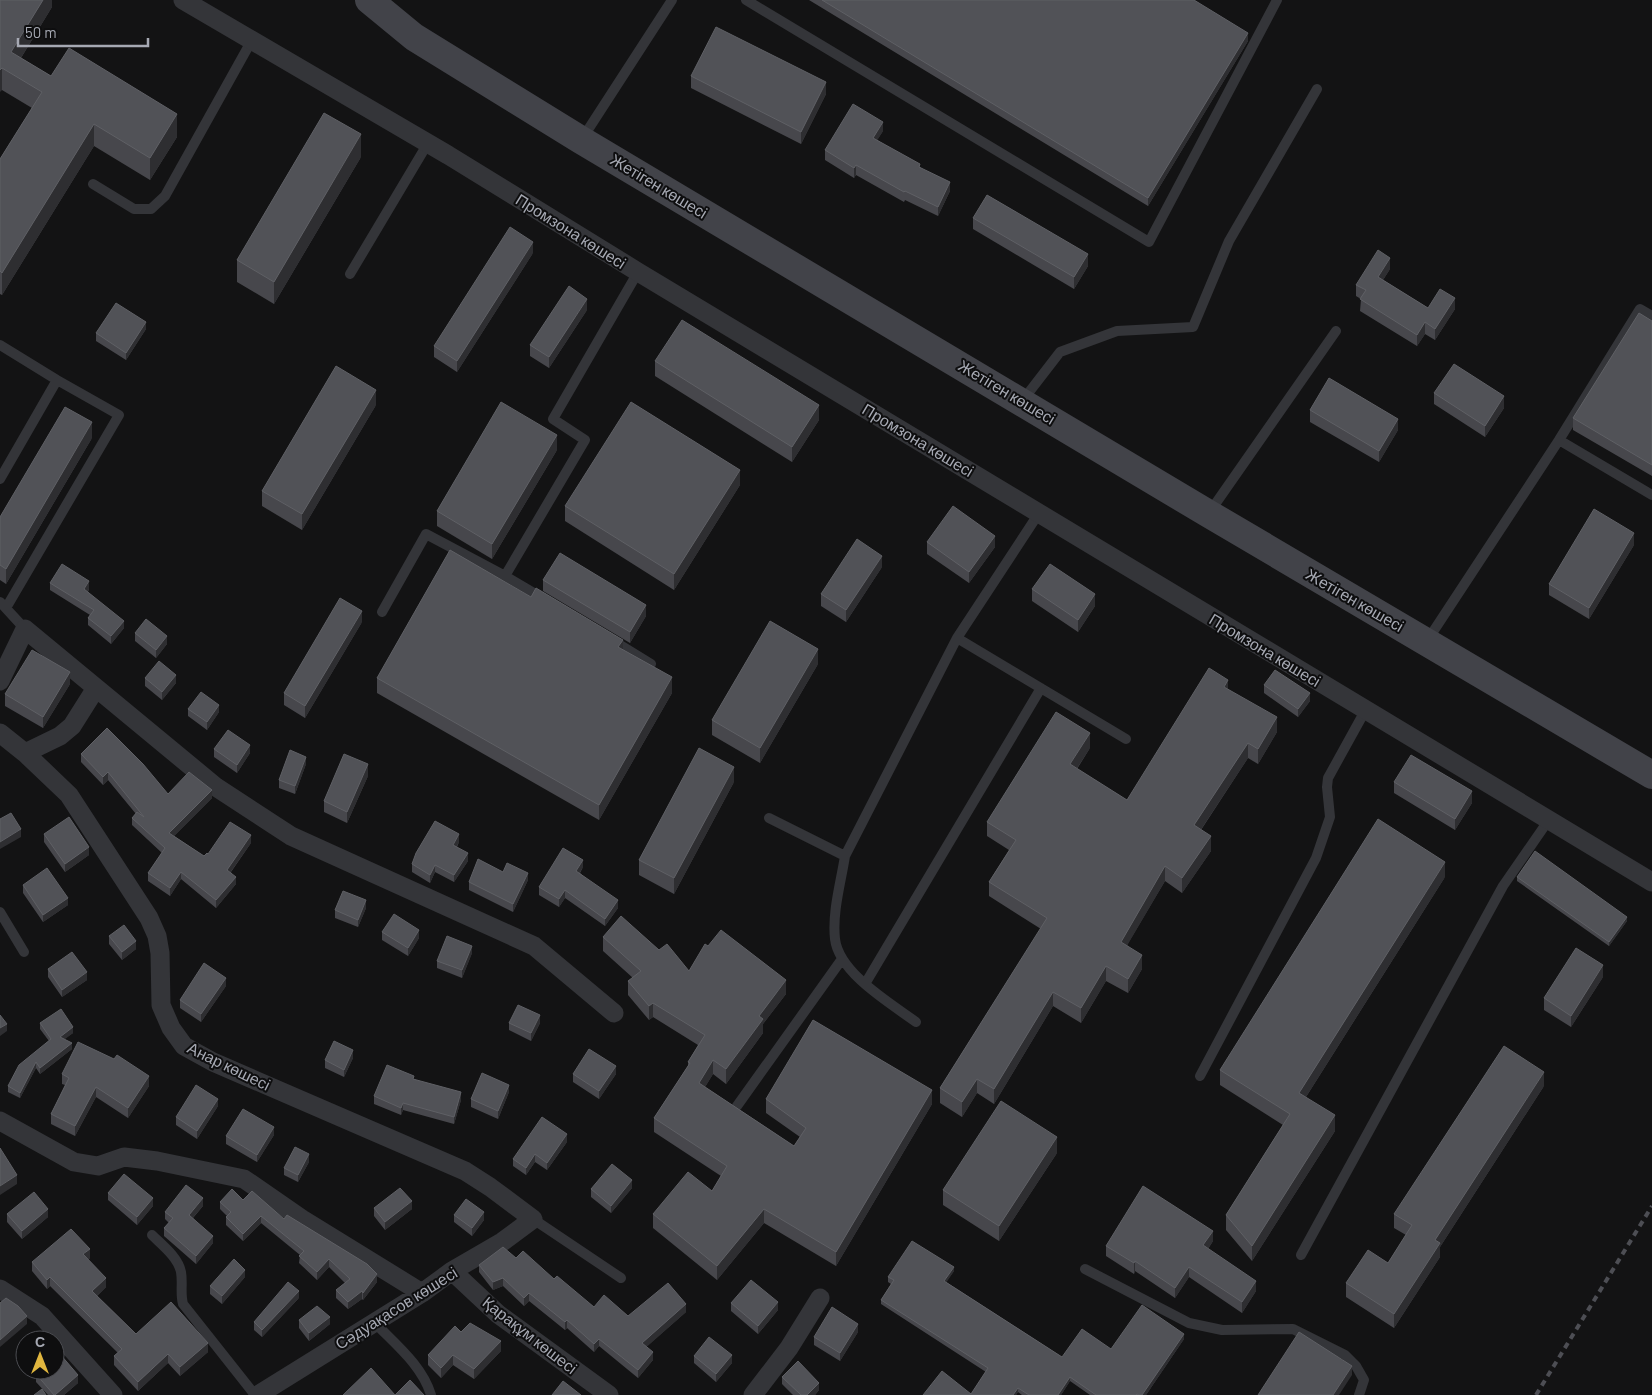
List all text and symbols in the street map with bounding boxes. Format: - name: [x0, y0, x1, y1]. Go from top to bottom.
- scale bar: [18, 15, 148, 47]
- text: 50 m: [25, 23, 57, 41]
- street label: Жетіген көшесі: [607, 149, 711, 222]
- street label: Промзона көшесі: [513, 189, 630, 272]
- street label: Жетіген көшесі: [955, 355, 1059, 428]
- street label: Промзона көшесі: [859, 399, 977, 480]
- street label: Жетіген көшесі: [1303, 564, 1407, 635]
- street label: Промзона көшесі: [1206, 609, 1324, 690]
- street label: Анар көшесі: [185, 1037, 274, 1094]
- street label: Сәдуақасов көшесі: [331, 1262, 460, 1353]
- street label: Қарақұм көшесі: [479, 1292, 581, 1377]
- north arrow: [15, 1330, 65, 1380]
- text: С: [35, 1333, 45, 1350]

